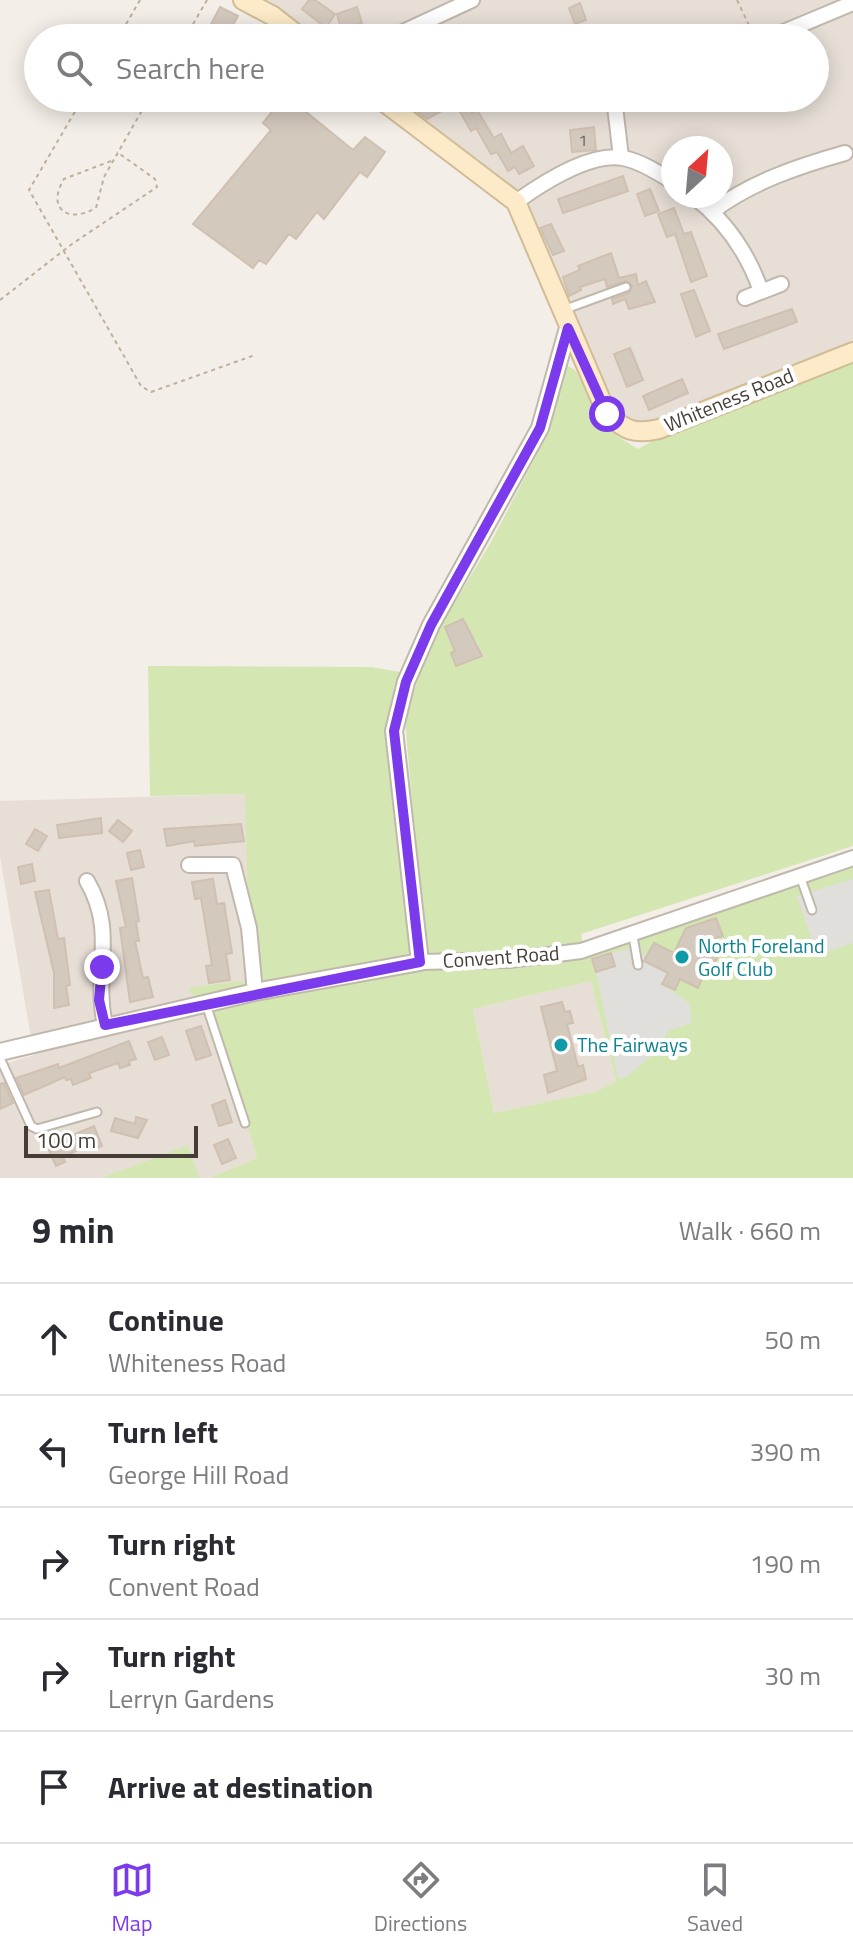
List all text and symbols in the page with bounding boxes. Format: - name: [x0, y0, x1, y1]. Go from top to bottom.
- search box: [24, 24, 829, 112]
- text: Search here: [116, 45, 265, 91]
- icon: search: [52, 46, 96, 90]
- house number: 1: [579, 128, 587, 152]
- north arrow: [661, 136, 733, 208]
- street label: Whiteness Road: [659, 359, 798, 440]
- route start: [589, 396, 625, 432]
- place label: North Foreland Golf Club: [698, 930, 825, 984]
- street label: Convent Road: [442, 937, 560, 976]
- marker: North Foreland Golf Club: [673, 948, 691, 966]
- route end: [84, 949, 120, 985]
- place label: The Fairways: [577, 1029, 688, 1060]
- marker: The Fairways: [552, 1036, 570, 1054]
- scale bar: [24, 1122, 198, 1158]
- text: 100 m: [36, 1123, 96, 1157]
- text: 9 min: [32, 1204, 115, 1256]
- text: Walk · 660 m: [679, 1211, 821, 1250]
- text: Continue: [108, 1297, 224, 1343]
- icon: ahead: [32, 1317, 76, 1361]
- text: 50 m: [764, 1320, 821, 1359]
- text: Whiteness Road: [108, 1343, 286, 1382]
- text: Turn left: [108, 1409, 218, 1455]
- icon: left: [32, 1429, 76, 1473]
- text: 390 m: [750, 1432, 821, 1471]
- text: George Hill Road: [108, 1455, 289, 1494]
- text: Turn right: [108, 1521, 236, 1567]
- icon: right: [32, 1541, 76, 1585]
- text: 190 m: [750, 1544, 821, 1583]
- text: Convent Road: [108, 1567, 260, 1606]
- text: Turn right: [108, 1633, 236, 1679]
- icon: right: [32, 1653, 76, 1697]
- text: 30 m: [764, 1656, 821, 1695]
- text: Lerryn Gardens: [108, 1679, 274, 1718]
- text: Arrive at destination: [108, 1764, 373, 1810]
- icon: arrive: [32, 1765, 76, 1809]
- tab: Map: [110, 1858, 154, 1940]
- tab: Directions: [374, 1858, 467, 1940]
- tab: Saved: [687, 1858, 743, 1940]

